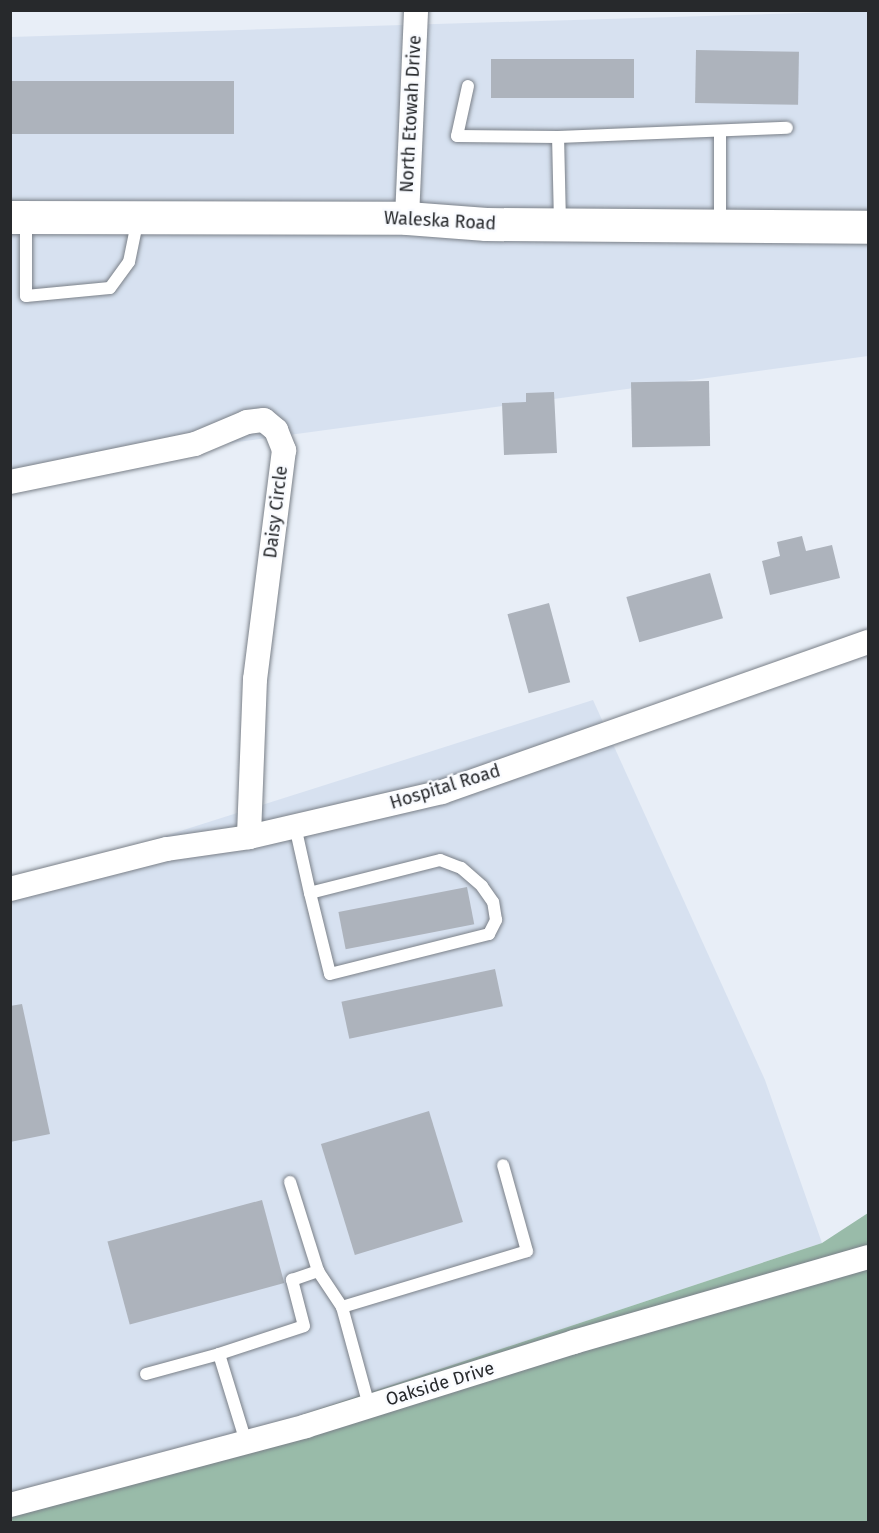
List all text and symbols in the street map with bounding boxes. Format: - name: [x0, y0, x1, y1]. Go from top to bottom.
- street label: North Etowah Drive: [396, 35, 426, 193]
- street label: Waleska Road: [383, 207, 497, 235]
- street label: Daisy Circle: [260, 464, 292, 560]
- street label: Hospital Road: [387, 760, 503, 814]
- street label: Oakside Drive: [383, 1357, 497, 1411]

